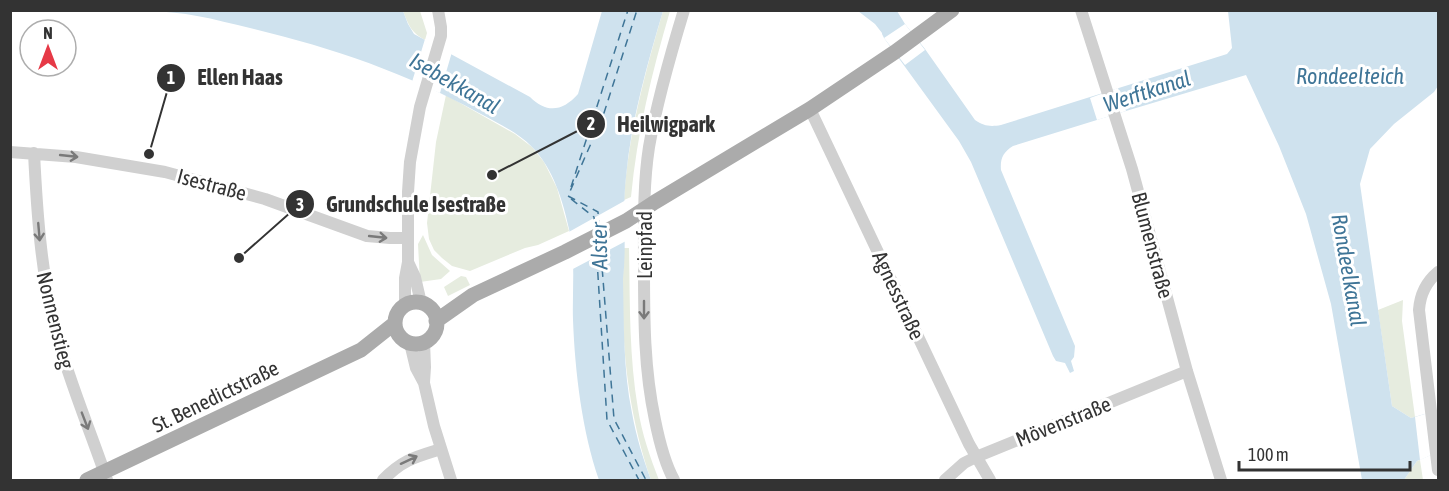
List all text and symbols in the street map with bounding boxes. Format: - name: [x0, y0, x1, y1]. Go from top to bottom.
- north arrow: [18, 18, 78, 78]
- text: N: [43, 24, 53, 42]
- water label: Isebekkanal: [405, 47, 505, 119]
- callout: Ellen Haas: [156, 58, 295, 98]
- water label: Rondeelteich: [1296, 63, 1404, 89]
- text: Ellen Haas: [197, 64, 283, 90]
- water label: Werftkanal: [1100, 65, 1194, 117]
- text: 1: [167, 67, 175, 88]
- callout: Heilwigpark: [576, 104, 727, 144]
- text: Heilwigpark: [617, 111, 715, 137]
- text: 2: [587, 113, 595, 134]
- one-way arrow: [58, 151, 78, 162]
- street label: Isestraße: [175, 163, 249, 205]
- callout: Grundschule Isestraße: [285, 184, 518, 224]
- street label: Blumenstraße: [1127, 189, 1179, 301]
- text: Grundschule Isestraße: [326, 191, 506, 217]
- text: 3: [296, 194, 304, 215]
- street label: Leinpfad: [632, 211, 656, 279]
- water label: Rondeelkanal: [1326, 212, 1372, 328]
- water label: Alster: [586, 221, 612, 271]
- one-way arrow: [34, 222, 45, 242]
- one-way arrow: [368, 232, 388, 243]
- street label: Agnesstraße: [868, 247, 930, 343]
- street label: Nonnenstieg: [32, 269, 80, 371]
- one-way arrow: [638, 299, 650, 319]
- street label: St. Benedictstraße: [148, 355, 282, 437]
- street label: Mövenstraße: [1012, 391, 1114, 451]
- one-way arrow: [80, 411, 91, 430]
- scale bar: [1239, 434, 1410, 472]
- text: 100 m: [1248, 444, 1289, 465]
- one-way arrow: [400, 454, 418, 466]

